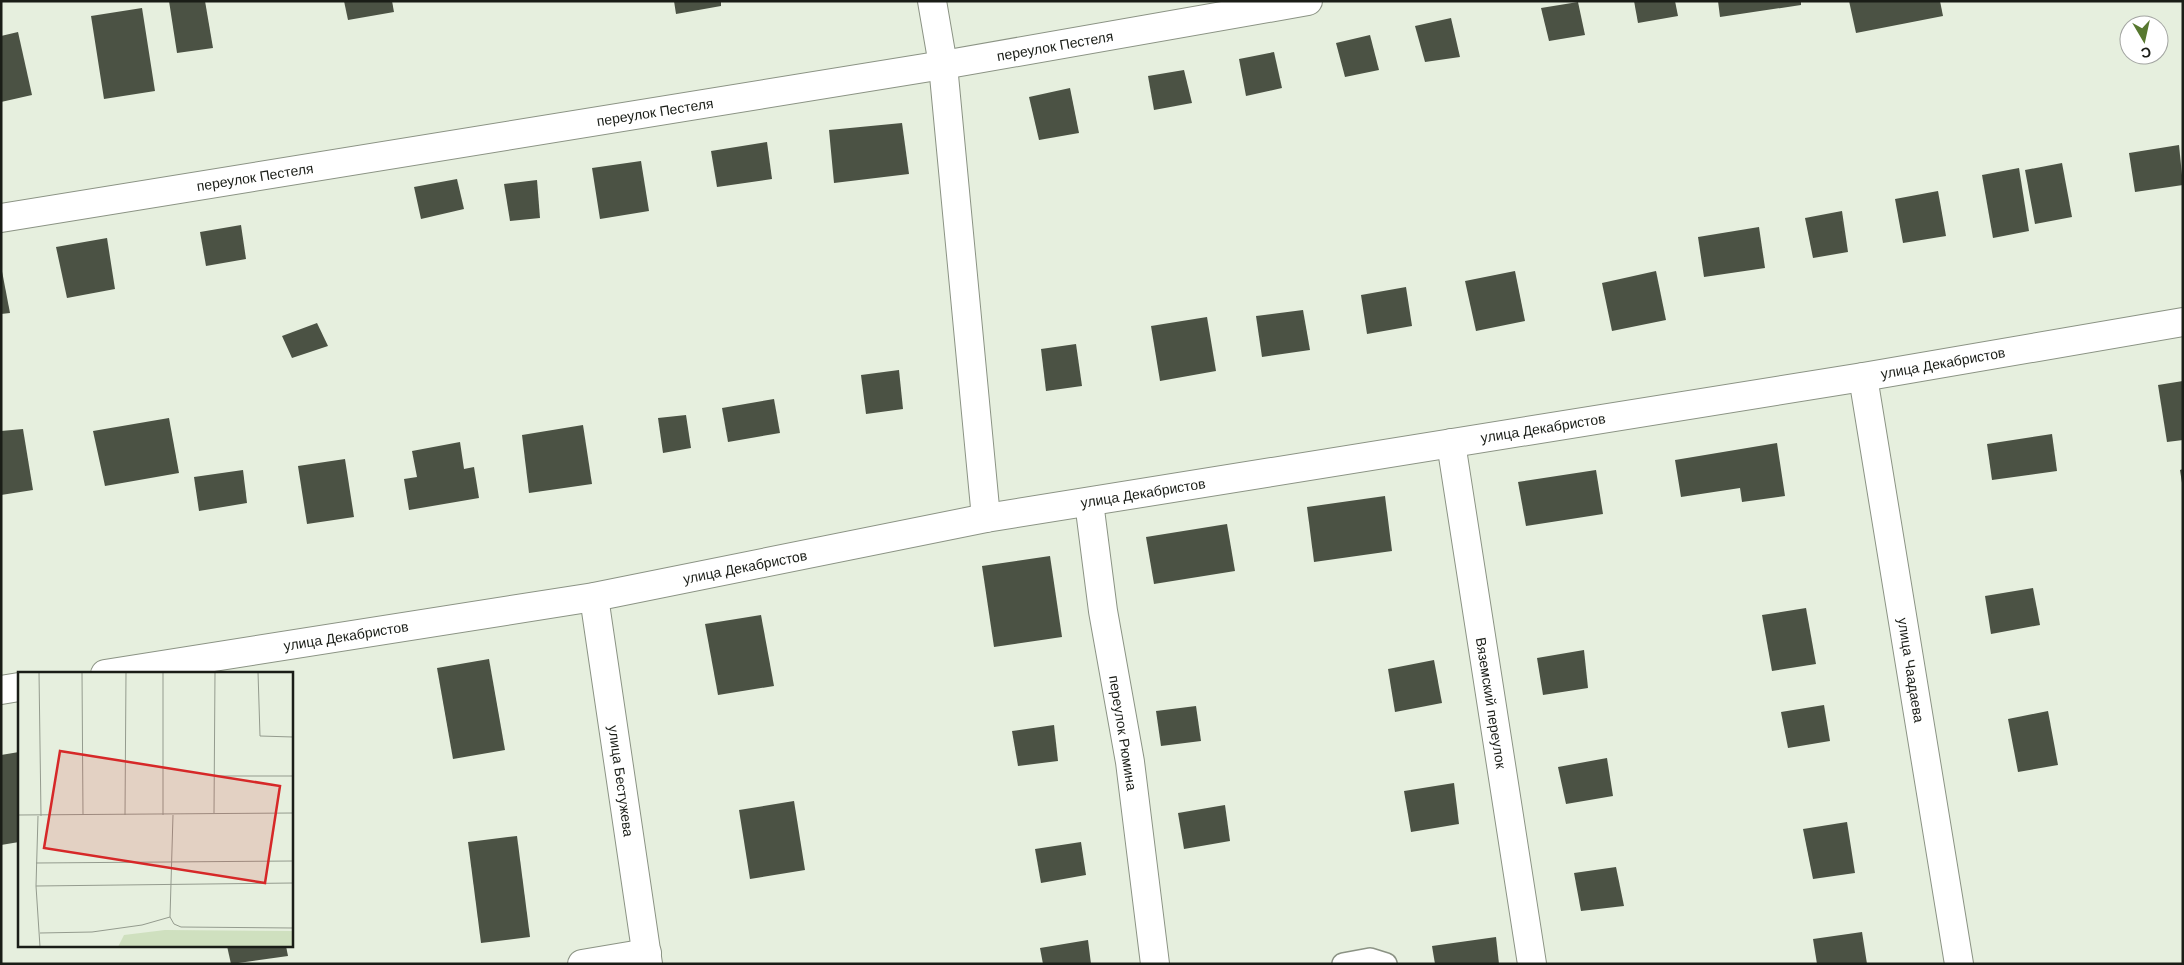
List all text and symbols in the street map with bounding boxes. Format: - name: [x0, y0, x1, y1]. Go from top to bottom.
- north arrow: [2119, 15, 2169, 65]
- street label: переулок Пестеля: [996, 28, 1114, 64]
- text: С: [2140, 44, 2152, 62]
- street label: переулок Пестеля: [596, 95, 714, 129]
- street label: переулок Пестеля: [196, 160, 314, 194]
- street label: улица Декабристов: [1880, 344, 2006, 382]
- street label: улица Декабристов: [1480, 410, 1606, 446]
- street label: улица Декабристов: [1080, 475, 1206, 511]
- street label: улица Декабристов: [682, 547, 808, 587]
- street label: улица Чаадаева: [1895, 616, 1927, 724]
- street label: улица Декабристов: [283, 618, 409, 654]
- street label: Вяземский переулок: [1473, 636, 1509, 771]
- inset map: [18, 672, 292, 948]
- street label: переулок Рюмина: [1106, 674, 1140, 792]
- street label: улица Бестужева: [605, 724, 637, 838]

